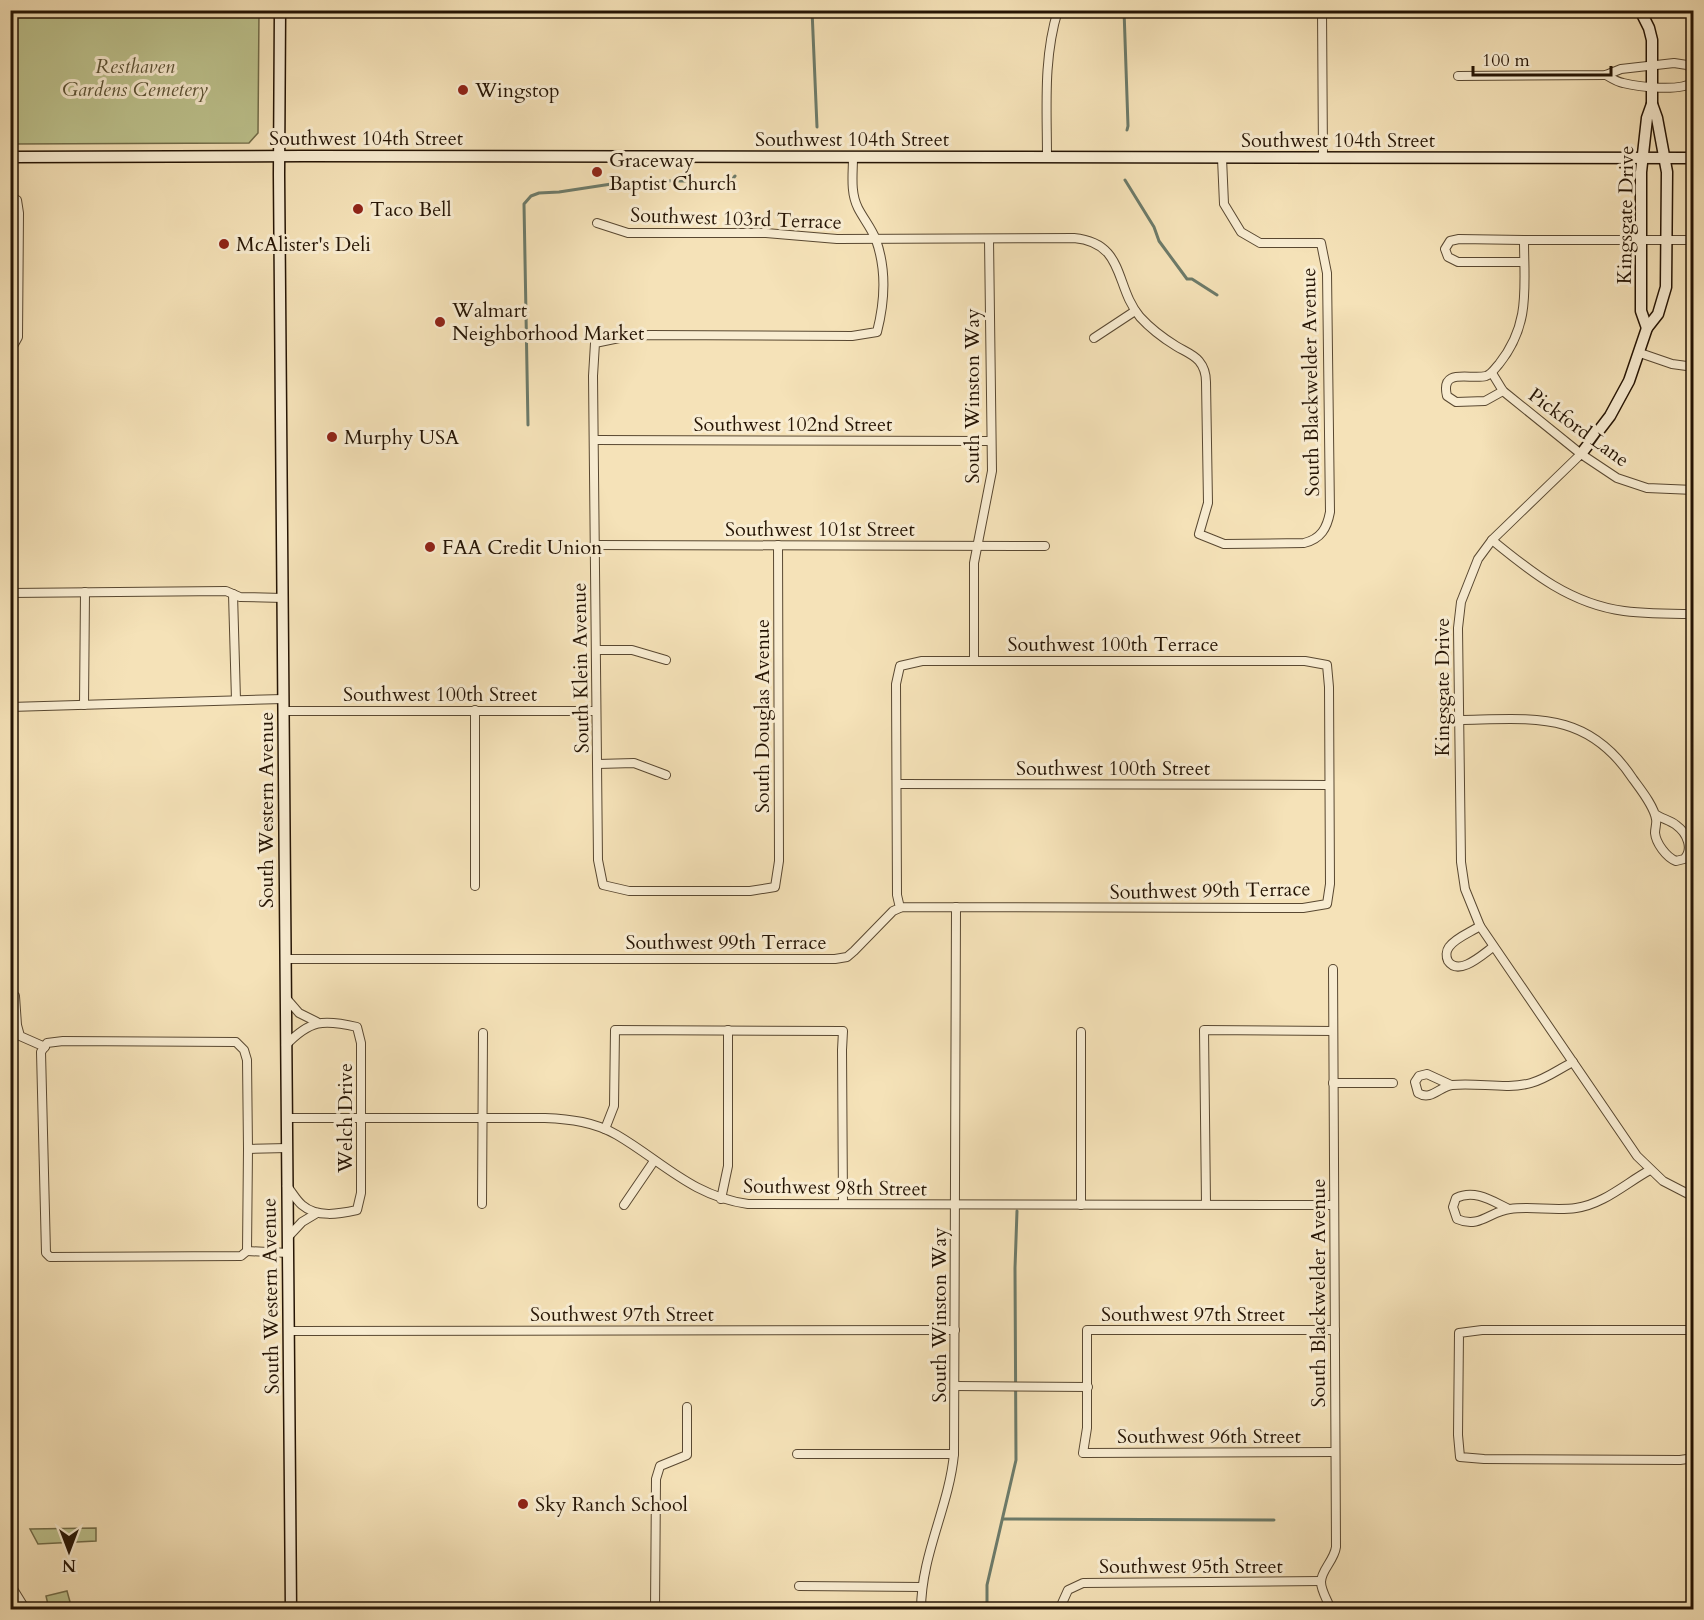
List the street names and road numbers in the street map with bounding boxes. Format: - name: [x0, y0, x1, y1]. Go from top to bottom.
- street label: Southwest 104th Street: [269, 125, 464, 152]
- street label: Southwest 104th Street: [755, 126, 950, 153]
- street label: Southwest 104th Street: [1241, 127, 1436, 154]
- street label: Kingsgate Drive: [1611, 145, 1640, 285]
- street label: Southwest 103rd Terrace: [630, 201, 842, 236]
- street label: South Blackwelder Avenue: [1295, 267, 1326, 497]
- street label: South Winston Way: [959, 308, 986, 484]
- street label: Pickford Lane: [1523, 382, 1635, 473]
- street label: Southwest 102nd Street: [694, 411, 893, 438]
- street label: Southwest 101st Street: [725, 516, 916, 543]
- street label: South Klein Avenue: [566, 582, 595, 754]
- street label: Kingsgate Drive: [1429, 618, 1456, 756]
- street label: South Douglas Avenue: [749, 619, 776, 813]
- street label: Southwest 100th Terrace: [1007, 631, 1219, 658]
- street label: Southwest 100th Street: [343, 681, 538, 708]
- street label: South Western Avenue: [253, 712, 280, 908]
- street label: Southwest 100th Street: [1016, 755, 1211, 782]
- street label: Southwest 99th Terrace: [1109, 875, 1311, 906]
- street label: Southwest 99th Terrace: [626, 929, 826, 956]
- street label: Welch Drive: [332, 1063, 359, 1174]
- street label: Southwest 98th Street: [743, 1172, 928, 1203]
- street label: South Blackwelder Avenue: [1305, 1178, 1332, 1408]
- street label: South Western Avenue: [255, 1197, 286, 1395]
- street label: South Winston Way: [926, 1227, 953, 1403]
- street label: Southwest 97th Street: [530, 1301, 715, 1328]
- street label: Southwest 97th Street: [1101, 1301, 1286, 1328]
- street label: Southwest 96th Street: [1117, 1423, 1302, 1450]
- street label: Southwest 95th Street: [1099, 1553, 1284, 1580]

